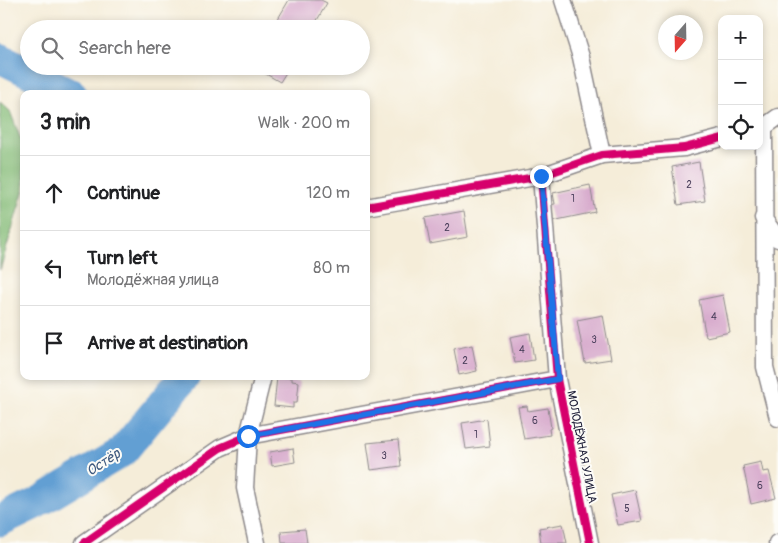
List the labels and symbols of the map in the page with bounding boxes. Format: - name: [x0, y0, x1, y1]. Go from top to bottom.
- north arrow: [658, 15, 703, 60]
- route end: [530, 165, 553, 188]
- house number: 2: [686, 179, 692, 191]
- house number: 1: [571, 193, 575, 205]
- house number: 2: [444, 222, 450, 234]
- house number: 4: [711, 311, 717, 323]
- house number: 3: [591, 334, 597, 346]
- house number: 4: [519, 344, 525, 356]
- house number: 2: [462, 355, 468, 367]
- street label: МОЛОДЁЖНАЯ УЛИЦА: [563, 389, 601, 505]
- house number: 6: [532, 415, 538, 427]
- route start: [237, 425, 260, 448]
- house number: 1: [474, 429, 478, 441]
- water label: Остёр: [83, 444, 125, 480]
- house number: 3: [381, 450, 387, 462]
- house number: 6: [757, 480, 763, 492]
- house number: 5: [624, 503, 630, 515]

